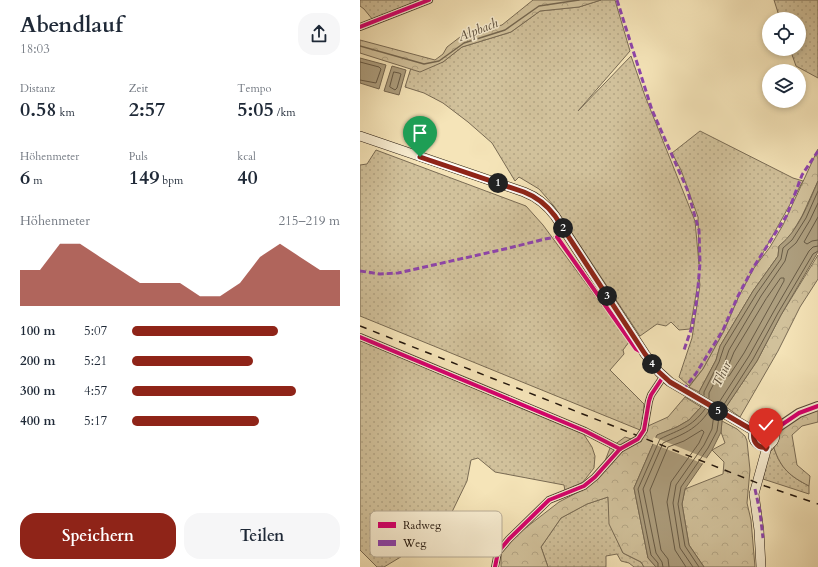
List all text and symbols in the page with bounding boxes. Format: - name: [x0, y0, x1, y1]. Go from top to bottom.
- text: Abendlauf: [20, 10, 123, 40]
- map controls: [762, 12, 806, 108]
- button: locate: [762, 12, 806, 56]
- button: share: [298, 13, 340, 55]
- water label: Alpbach: [454, 14, 501, 46]
- text: 18:03: [20, 40, 50, 58]
- button: layers: [762, 64, 806, 108]
- text: Distanz: [20, 81, 55, 96]
- text: Zeit: [129, 81, 148, 96]
- text: Tempo: [237, 81, 272, 96]
- text: 0.58: [20, 96, 57, 123]
- text: 2:57: [129, 96, 165, 123]
- text: 5:05: [237, 96, 274, 123]
- text: km: [57, 105, 75, 120]
- text: /km: [274, 105, 296, 120]
- pin: [403, 116, 437, 157]
- icon: arrive: [409, 122, 431, 144]
- text: Höhenmeter: [20, 149, 79, 164]
- text: Puls: [129, 149, 148, 164]
- text: kcal: [237, 149, 256, 164]
- text: 6: [20, 164, 30, 191]
- text: 149: [129, 164, 159, 191]
- text: 40: [237, 164, 258, 191]
- text: m: [30, 173, 43, 188]
- text: bpm: [159, 173, 183, 188]
- pin: 1: [488, 173, 508, 193]
- text: 1: [495, 175, 501, 190]
- text: Höhenmeter: [20, 212, 90, 230]
- text: 215–219 m: [278, 212, 340, 230]
- pin: 2: [553, 218, 573, 238]
- text: 2: [560, 220, 566, 235]
- pin: 3: [597, 286, 617, 306]
- text: 3: [604, 288, 610, 303]
- text: 100 m: [20, 322, 55, 340]
- text: 5:07: [84, 322, 107, 340]
- text: 200 m: [20, 352, 55, 370]
- text: 5:21: [84, 352, 107, 370]
- pin: 4: [642, 354, 662, 374]
- text: 4: [649, 356, 655, 371]
- water label: Thur: [708, 358, 736, 390]
- text: 300 m: [20, 382, 55, 400]
- text: 4:57: [84, 382, 107, 400]
- pin: 5: [708, 401, 728, 421]
- text: 5: [715, 403, 721, 418]
- pin: [749, 408, 783, 449]
- text: 400 m: [20, 412, 55, 430]
- text: 5:17: [84, 412, 107, 430]
- icon: check: [755, 414, 777, 436]
- legend: [370, 511, 502, 557]
- button: Speichern: [20, 513, 176, 559]
- button: Teilen: [184, 513, 340, 559]
- text: Radweg: [403, 518, 442, 533]
- text: Weg: [402, 536, 427, 551]

